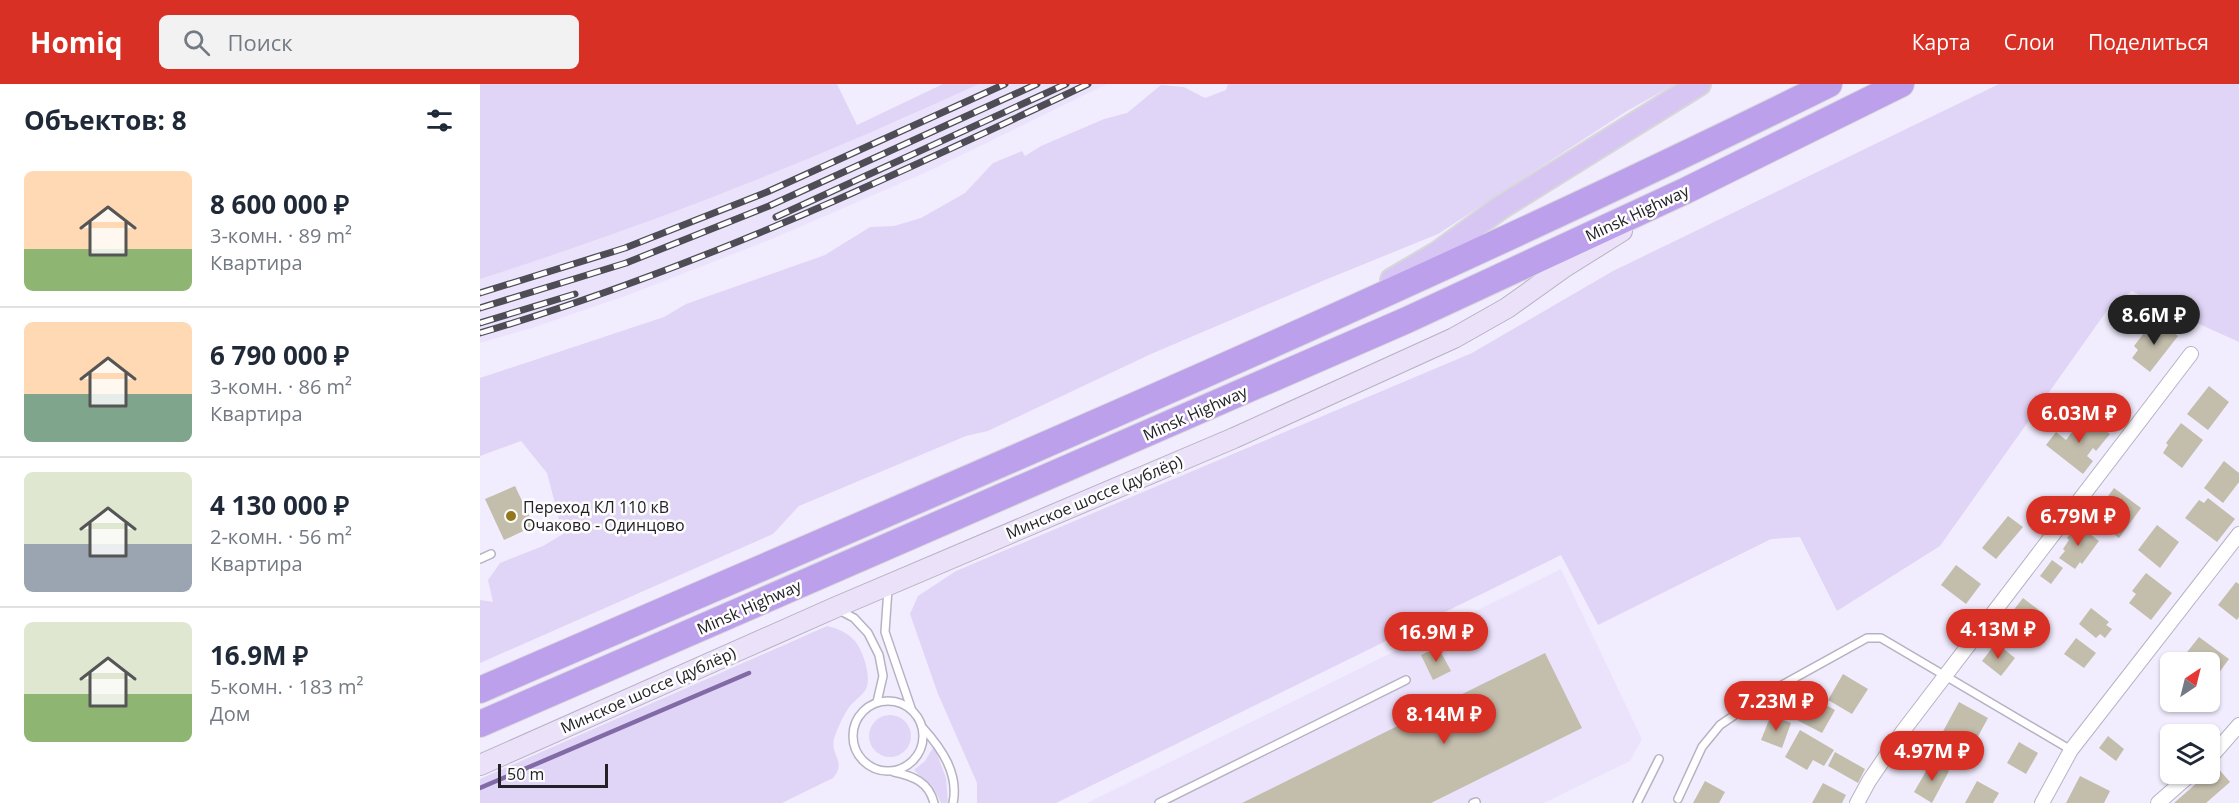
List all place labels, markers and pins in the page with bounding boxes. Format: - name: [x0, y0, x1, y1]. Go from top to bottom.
- pin: 8.6M ₽: [2105, 295, 2203, 346]
- pin: 6.03M ₽: [2024, 393, 2134, 444]
- place label: Переход КЛ 110 кВ Очаково - Одинцово: [523, 496, 685, 536]
- pin: 6.79M ₽: [2023, 496, 2133, 547]
- marker: Переход КЛ 110 кВ Очаково - Одинцово: [504, 509, 518, 523]
- pin: 4.13M ₽: [1943, 609, 2053, 660]
- pin: 16.9M ₽: [1381, 612, 1491, 663]
- pin: 7.23M ₽: [1721, 681, 1831, 732]
- pin: 8.14M ₽: [1389, 694, 1499, 745]
- pin: 4.97M ₽: [1877, 731, 1987, 782]

